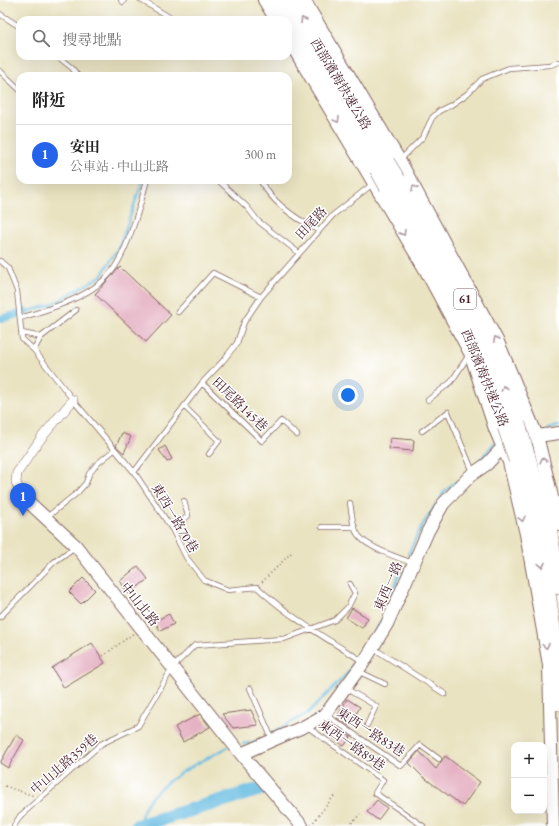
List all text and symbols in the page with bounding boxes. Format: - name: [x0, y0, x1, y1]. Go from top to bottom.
- search box: [16, 16, 292, 60]
- one-way arrow: [301, 17, 308, 24]
- icon: search: [30, 27, 52, 49]
- text: 搜尋地點: [62, 30, 122, 49]
- street label: 西部濱海快速公路: [307, 35, 375, 133]
- text: 附近: [32, 89, 66, 111]
- one-way arrow: [332, 116, 339, 124]
- text: 安田: [70, 137, 100, 156]
- text: 1: [42, 146, 48, 163]
- text: 300 m: [245, 146, 276, 163]
- text: 公車站 · 中山北路: [70, 158, 169, 175]
- one-way arrow: [412, 184, 419, 192]
- street label: 田尾路: [291, 203, 331, 243]
- one-way arrow: [398, 229, 405, 236]
- road number: 61: [454, 289, 476, 309]
- street label: 西部濱海快速公路: [458, 327, 512, 429]
- one-way arrow: [493, 336, 501, 343]
- street label: 田尾路145巷: [209, 373, 271, 435]
- one-way arrow: [501, 384, 509, 391]
- your location: [338, 385, 358, 405]
- one-way arrow: [540, 457, 548, 463]
- street label: 東西一路70巷: [148, 480, 202, 556]
- pin: 1: [10, 483, 36, 516]
- one-way arrow: [518, 515, 526, 522]
- street label: 東西一路: [370, 559, 406, 613]
- one-way arrow: [538, 562, 546, 568]
- street label: 中山北路: [117, 578, 163, 630]
- one-way arrow: [541, 643, 549, 650]
- street label: 東西一路83巷: [334, 704, 408, 760]
- street label: 東西一路89巷: [315, 716, 389, 774]
- street label: 中山北路359巷: [27, 730, 101, 798]
- map controls: [511, 742, 547, 814]
- button: +: [511, 742, 547, 778]
- button: −: [511, 778, 547, 814]

